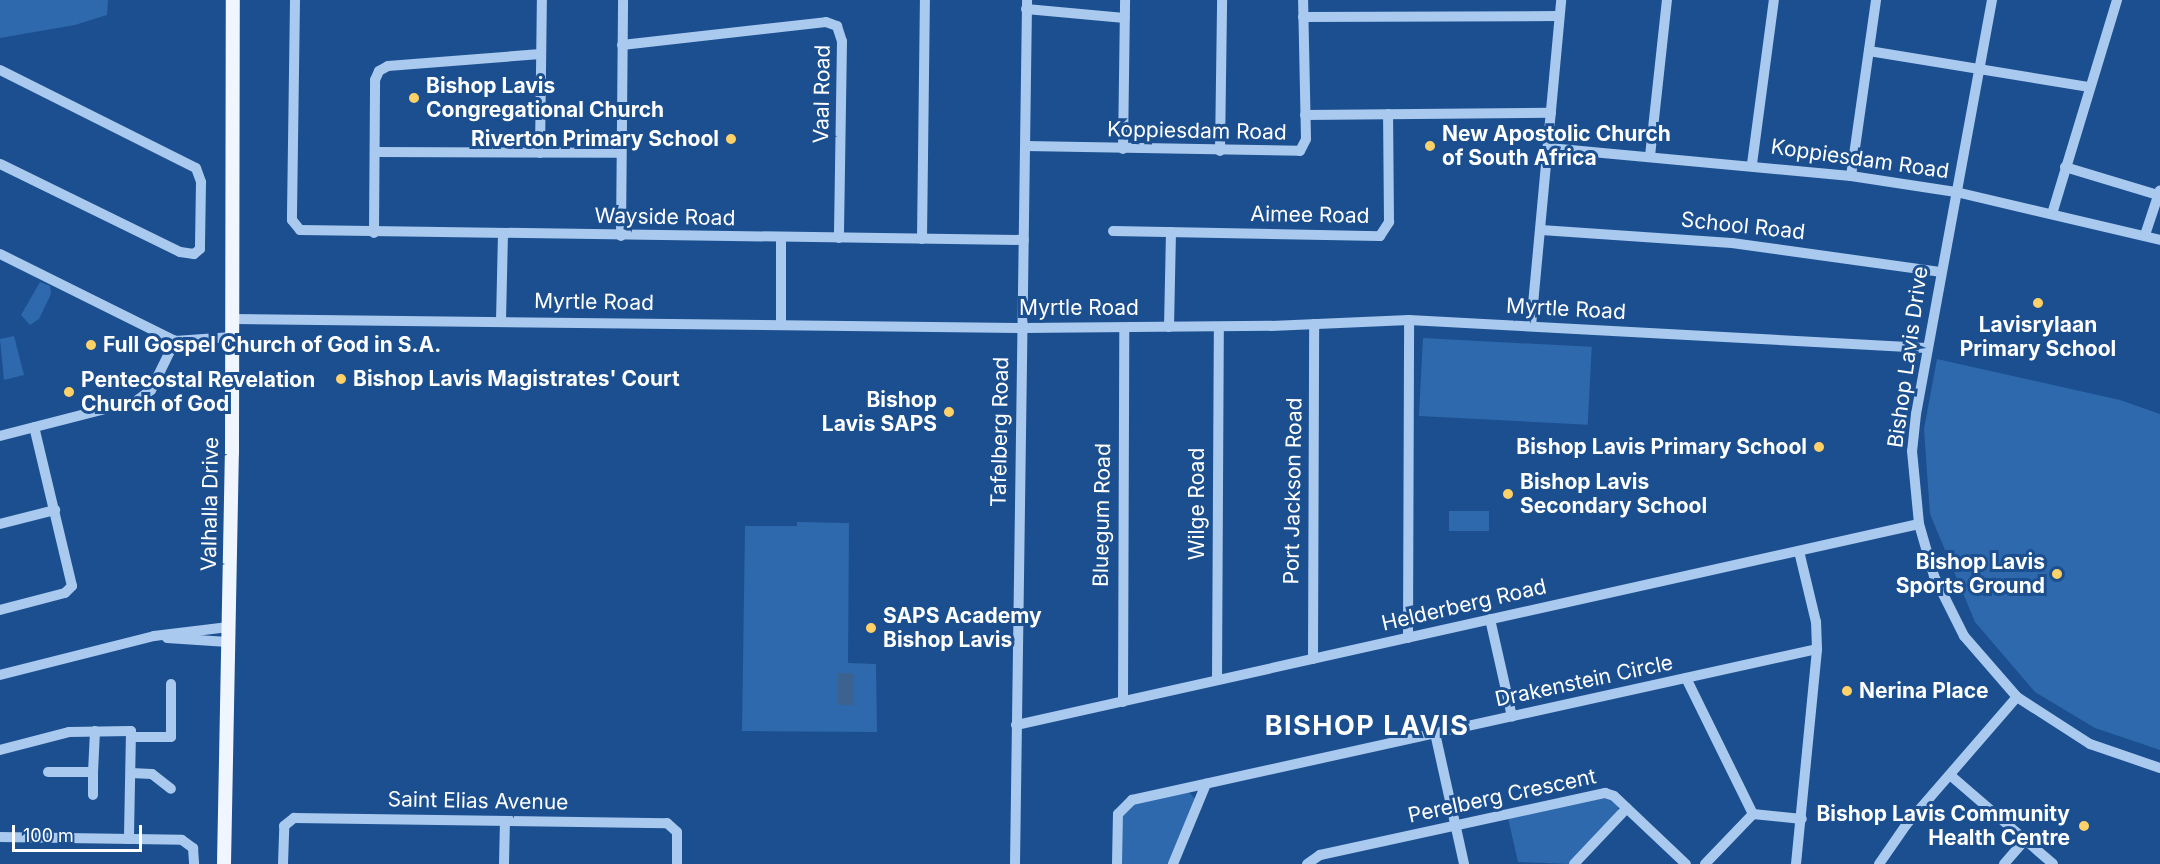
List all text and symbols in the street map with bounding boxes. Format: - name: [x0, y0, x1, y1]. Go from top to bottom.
- street label: Vaal Road: [809, 44, 835, 144]
- place label: Bishop Lavis Congregational Church: [426, 73, 664, 123]
- marker: Bishop Lavis Congregational Church: [407, 91, 421, 105]
- street label: Koppiesdam Road: [1107, 117, 1287, 145]
- place label: New Apostolic Church of South Africa: [1442, 121, 1671, 171]
- place label: Riverton Primary School: [471, 126, 719, 152]
- marker: Riverton Primary School: [724, 132, 738, 146]
- street label: Koppiesdam Road: [1769, 134, 1951, 184]
- marker: New Apostolic Church of South Africa: [1423, 139, 1437, 153]
- street label: Aimee Road: [1250, 201, 1370, 229]
- street label: Wayside Road: [594, 203, 736, 231]
- street label: School Road: [1680, 207, 1806, 245]
- street label: Bishop Lavis Drive: [1883, 265, 1933, 449]
- street label: Myrtle Road: [534, 288, 654, 316]
- street label: Myrtle Road: [1505, 293, 1627, 325]
- street label: Myrtle Road: [1019, 295, 1139, 321]
- marker: Lavisrylaan Primary School: [2031, 296, 2045, 310]
- place label: Lavisrylaan Primary School: [1960, 312, 2116, 362]
- place label: Full Gospel Church of God in S.A.: [103, 332, 441, 358]
- marker: Full Gospel Church of God in S.A.: [84, 338, 98, 352]
- street label: Tafelberg Road: [986, 357, 1014, 507]
- place label: Bishop Lavis Magistrates' Court: [353, 366, 680, 392]
- place label: Pentecostal Revelation Church of God: [81, 367, 315, 417]
- marker: Bishop Lavis Magistrates' Court: [334, 372, 348, 386]
- marker: Pentecostal Revelation Church of God: [62, 385, 76, 399]
- place label: Bishop Lavis SAPS: [822, 387, 937, 437]
- street label: Port Jackson Road: [1279, 397, 1307, 585]
- marker: Bishop Lavis SAPS: [942, 405, 956, 419]
- place label: Bishop Lavis Primary School: [1516, 434, 1807, 460]
- street label: Valhalla Drive: [196, 437, 224, 571]
- marker: Bishop Lavis Primary School: [1812, 440, 1826, 454]
- street label: Bluegum Road: [1088, 443, 1116, 587]
- street label: Wilge Road: [1184, 448, 1210, 560]
- place label: Bishop Lavis Secondary School: [1520, 469, 1707, 519]
- marker: Bishop Lavis Secondary School: [1501, 487, 1515, 501]
- place label: Bishop Lavis Sports Ground: [1896, 549, 2045, 599]
- marker: Bishop Lavis Sports Ground: [2050, 567, 2064, 581]
- street label: Helderberg Road: [1379, 574, 1549, 636]
- place label: SAPS Academy Bishop Lavis: [883, 603, 1042, 653]
- marker: SAPS Academy Bishop Lavis: [864, 621, 878, 635]
- street label: Drakenstein Circle: [1493, 650, 1675, 712]
- place label: Nerina Place: [1859, 678, 1989, 704]
- marker: Nerina Place: [1840, 684, 1854, 698]
- district label: BISHOP LAVIS: [1265, 710, 1469, 742]
- street label: Perelberg Crescent: [1406, 764, 1598, 828]
- street label: Saint Elias Avenue: [387, 787, 569, 815]
- place label: Bishop Lavis Community Health Centre: [1816, 801, 2070, 851]
- scale bar: [15, 813, 146, 851]
- marker: Bishop Lavis Community Health Centre: [2075, 817, 2093, 835]
- text: 100 m: [23, 825, 74, 846]

